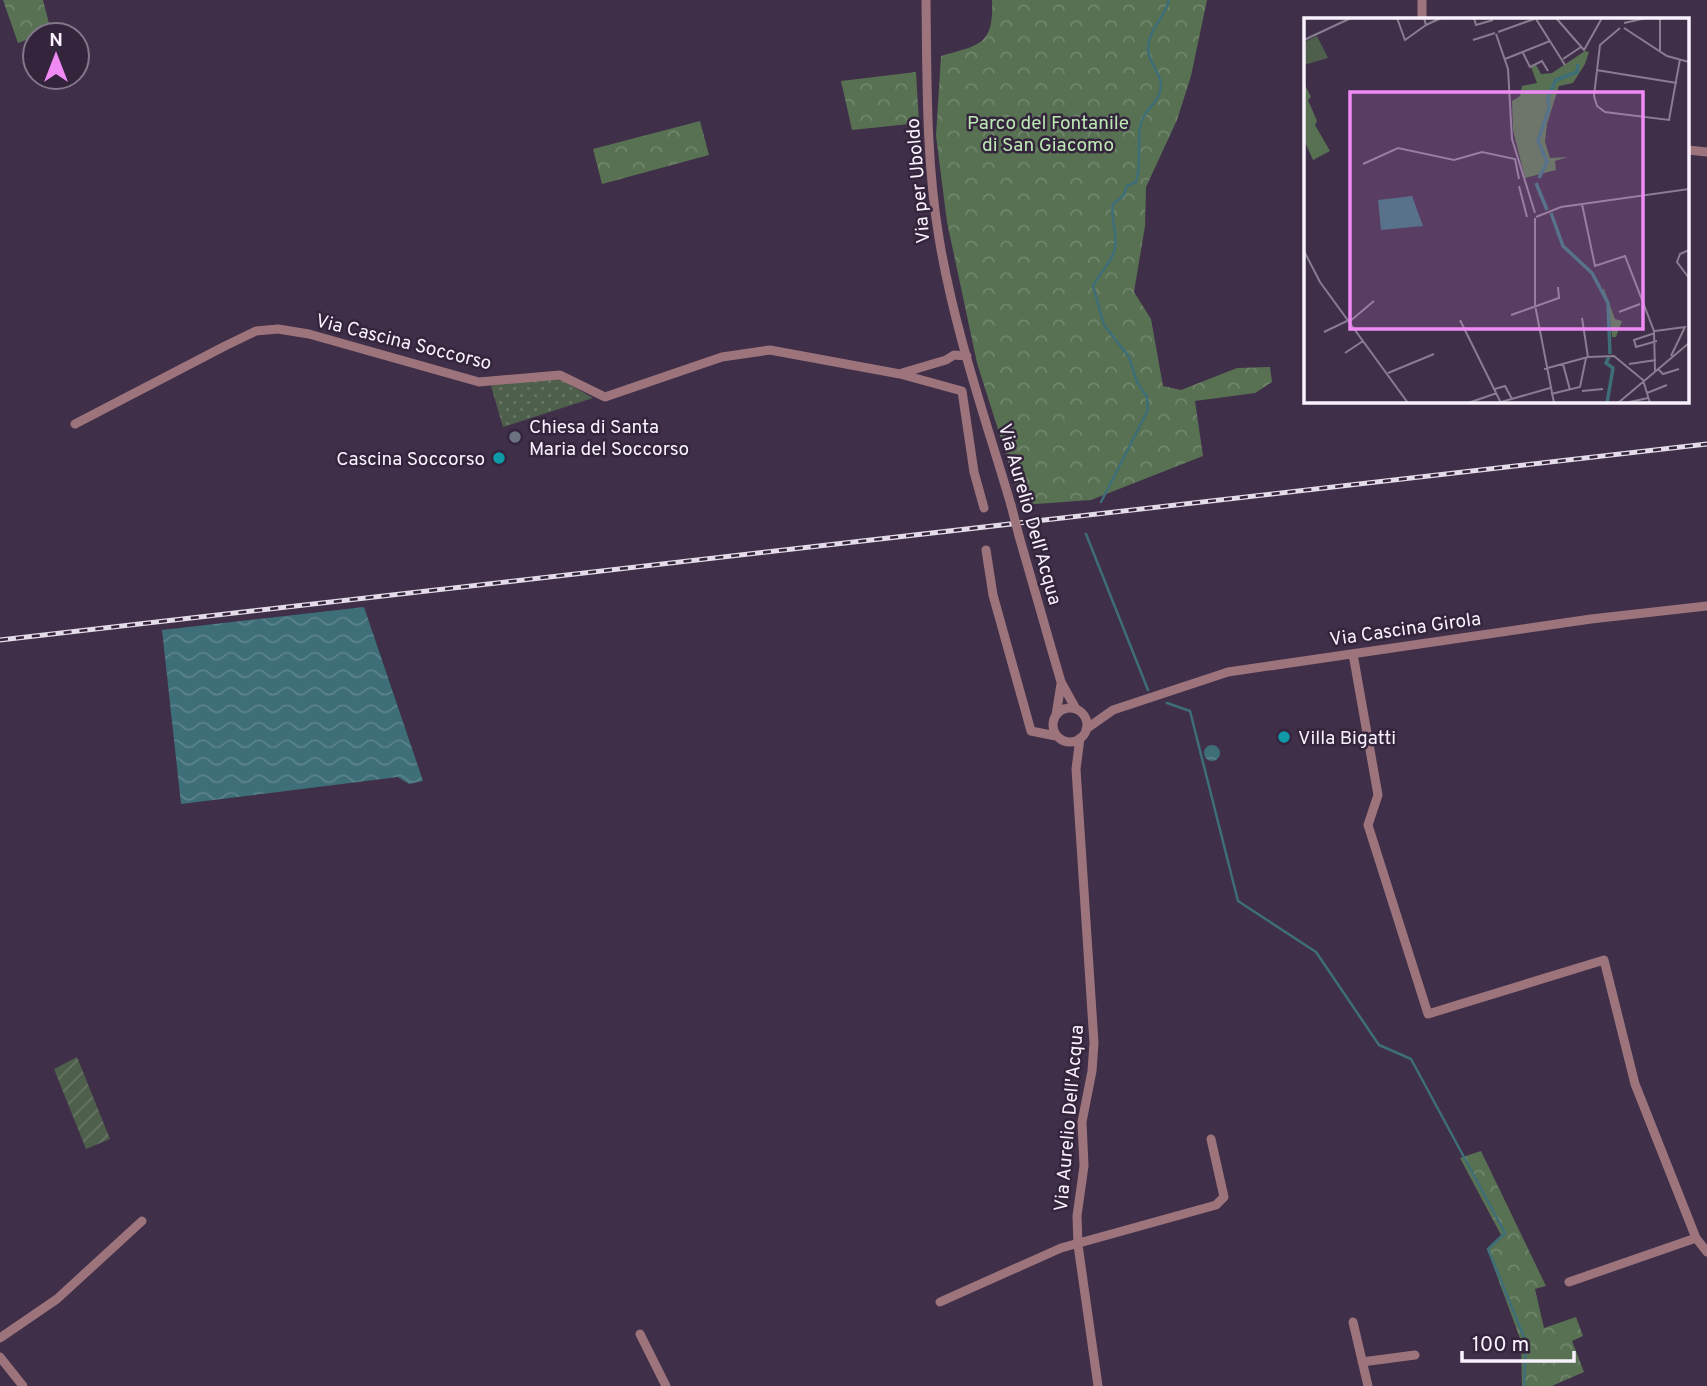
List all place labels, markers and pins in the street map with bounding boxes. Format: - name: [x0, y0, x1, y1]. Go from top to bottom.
- place label: Chiesa di Santa Maria del Soccorso: [529, 416, 689, 462]
- marker: Chiesa di Santa Maria del Soccorso: [507, 429, 523, 445]
- place label: Cascina Soccorso: [336, 448, 485, 472]
- marker: Cascina Soccorso: [491, 450, 507, 466]
- place label: Villa Bigatti: [1298, 727, 1396, 751]
- marker: Villa Bigatti: [1276, 729, 1292, 745]

